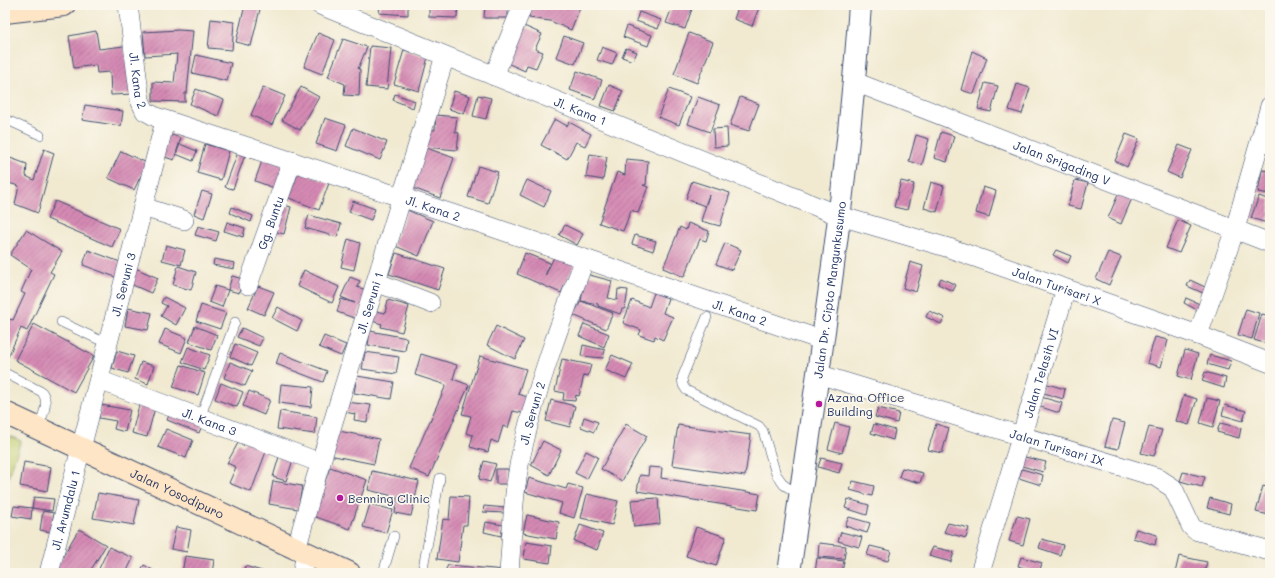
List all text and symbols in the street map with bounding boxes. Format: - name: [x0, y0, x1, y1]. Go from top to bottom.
- street label: Jl. Kana 2: [126, 51, 151, 111]
- street label: Jl. Kana 1: [552, 93, 609, 128]
- street label: Jalan Srigading V: [1011, 136, 1113, 188]
- street label: Jl. Kana 2: [404, 191, 462, 224]
- street label: Gg. Buntu: [253, 194, 287, 252]
- street label: Jalan Dr. Cipto Mangunkusumo: [809, 200, 849, 380]
- street label: Jl. Seruni 3: [107, 251, 139, 318]
- street label: Jalan Turisari X: [1010, 263, 1103, 309]
- street label: Jl. Seruni 1: [353, 270, 386, 335]
- street label: Jl. Kana 2: [711, 295, 769, 329]
- street label: Jalan Telasih VI: [1019, 326, 1062, 420]
- street label: Jl. Seruni 2: [516, 380, 548, 446]
- place label: Azana Office Building: [827, 389, 904, 419]
- marker: Azana Office Building: [814, 399, 824, 409]
- street label: Jl. Kana 3: [180, 404, 239, 439]
- street label: Jalan Turisari IX: [1008, 425, 1106, 469]
- street label: Jalan Yosodipuro: [128, 464, 227, 522]
- street label: Jl. Arumdalu 1: [47, 469, 83, 551]
- place label: Benning Clinic: [348, 490, 430, 506]
- marker: Benning Clinic: [335, 493, 345, 503]

